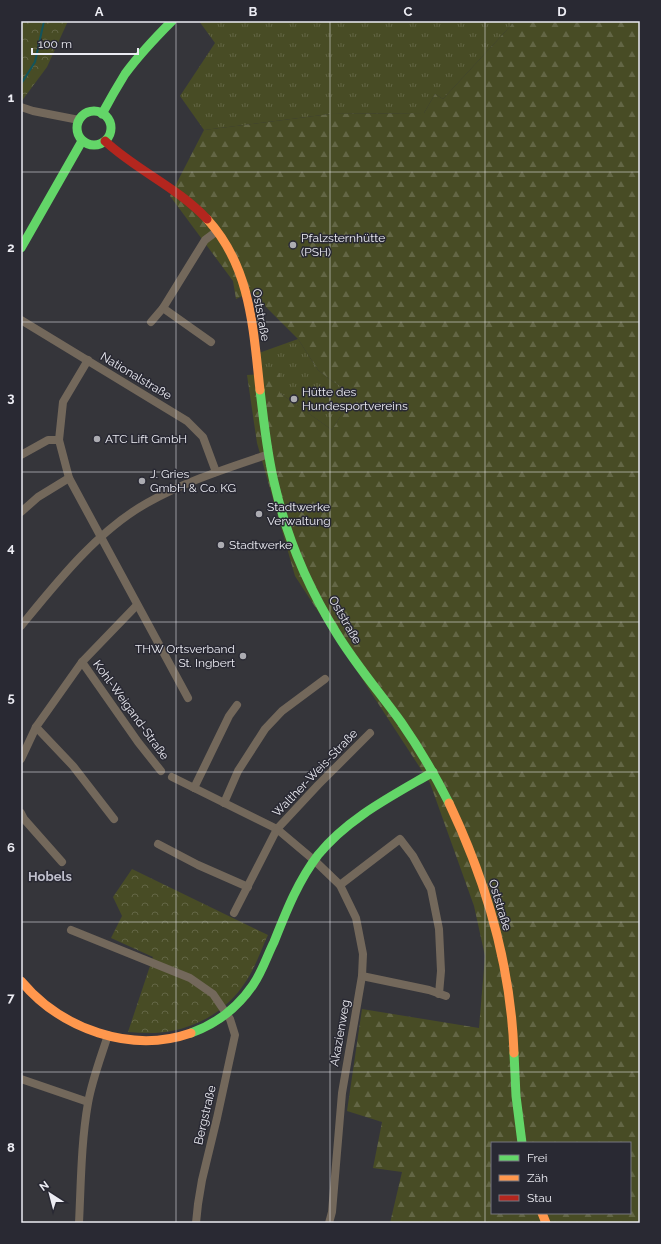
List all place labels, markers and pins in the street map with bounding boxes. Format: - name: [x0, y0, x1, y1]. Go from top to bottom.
- place label: Pfalzsternhütte (PSH): [301, 231, 385, 259]
- marker: Pfalzsternhütte (PSH): [288, 240, 298, 250]
- place label: Hütte des Hundesportvereins: [302, 385, 408, 413]
- marker: Hütte des Hundesportvereins: [289, 394, 299, 404]
- place label: ATC Lift GmbH: [105, 432, 187, 446]
- marker: ATC Lift GmbH: [92, 434, 102, 444]
- place label: J. Gries GmbH & Co. KG: [150, 467, 236, 495]
- marker: J. Gries GmbH & Co. KG: [137, 476, 147, 486]
- place label: Stadtwerke Verwaltung: [267, 500, 331, 528]
- marker: Stadtwerke Verwaltung: [254, 509, 264, 519]
- place label: Stadtwerke: [229, 538, 292, 552]
- marker: Stadtwerke: [216, 540, 226, 550]
- place label: THW Ortsverband St. Ingbert: [135, 642, 235, 670]
- marker: THW Ortsverband St. Ingbert: [238, 651, 248, 661]

